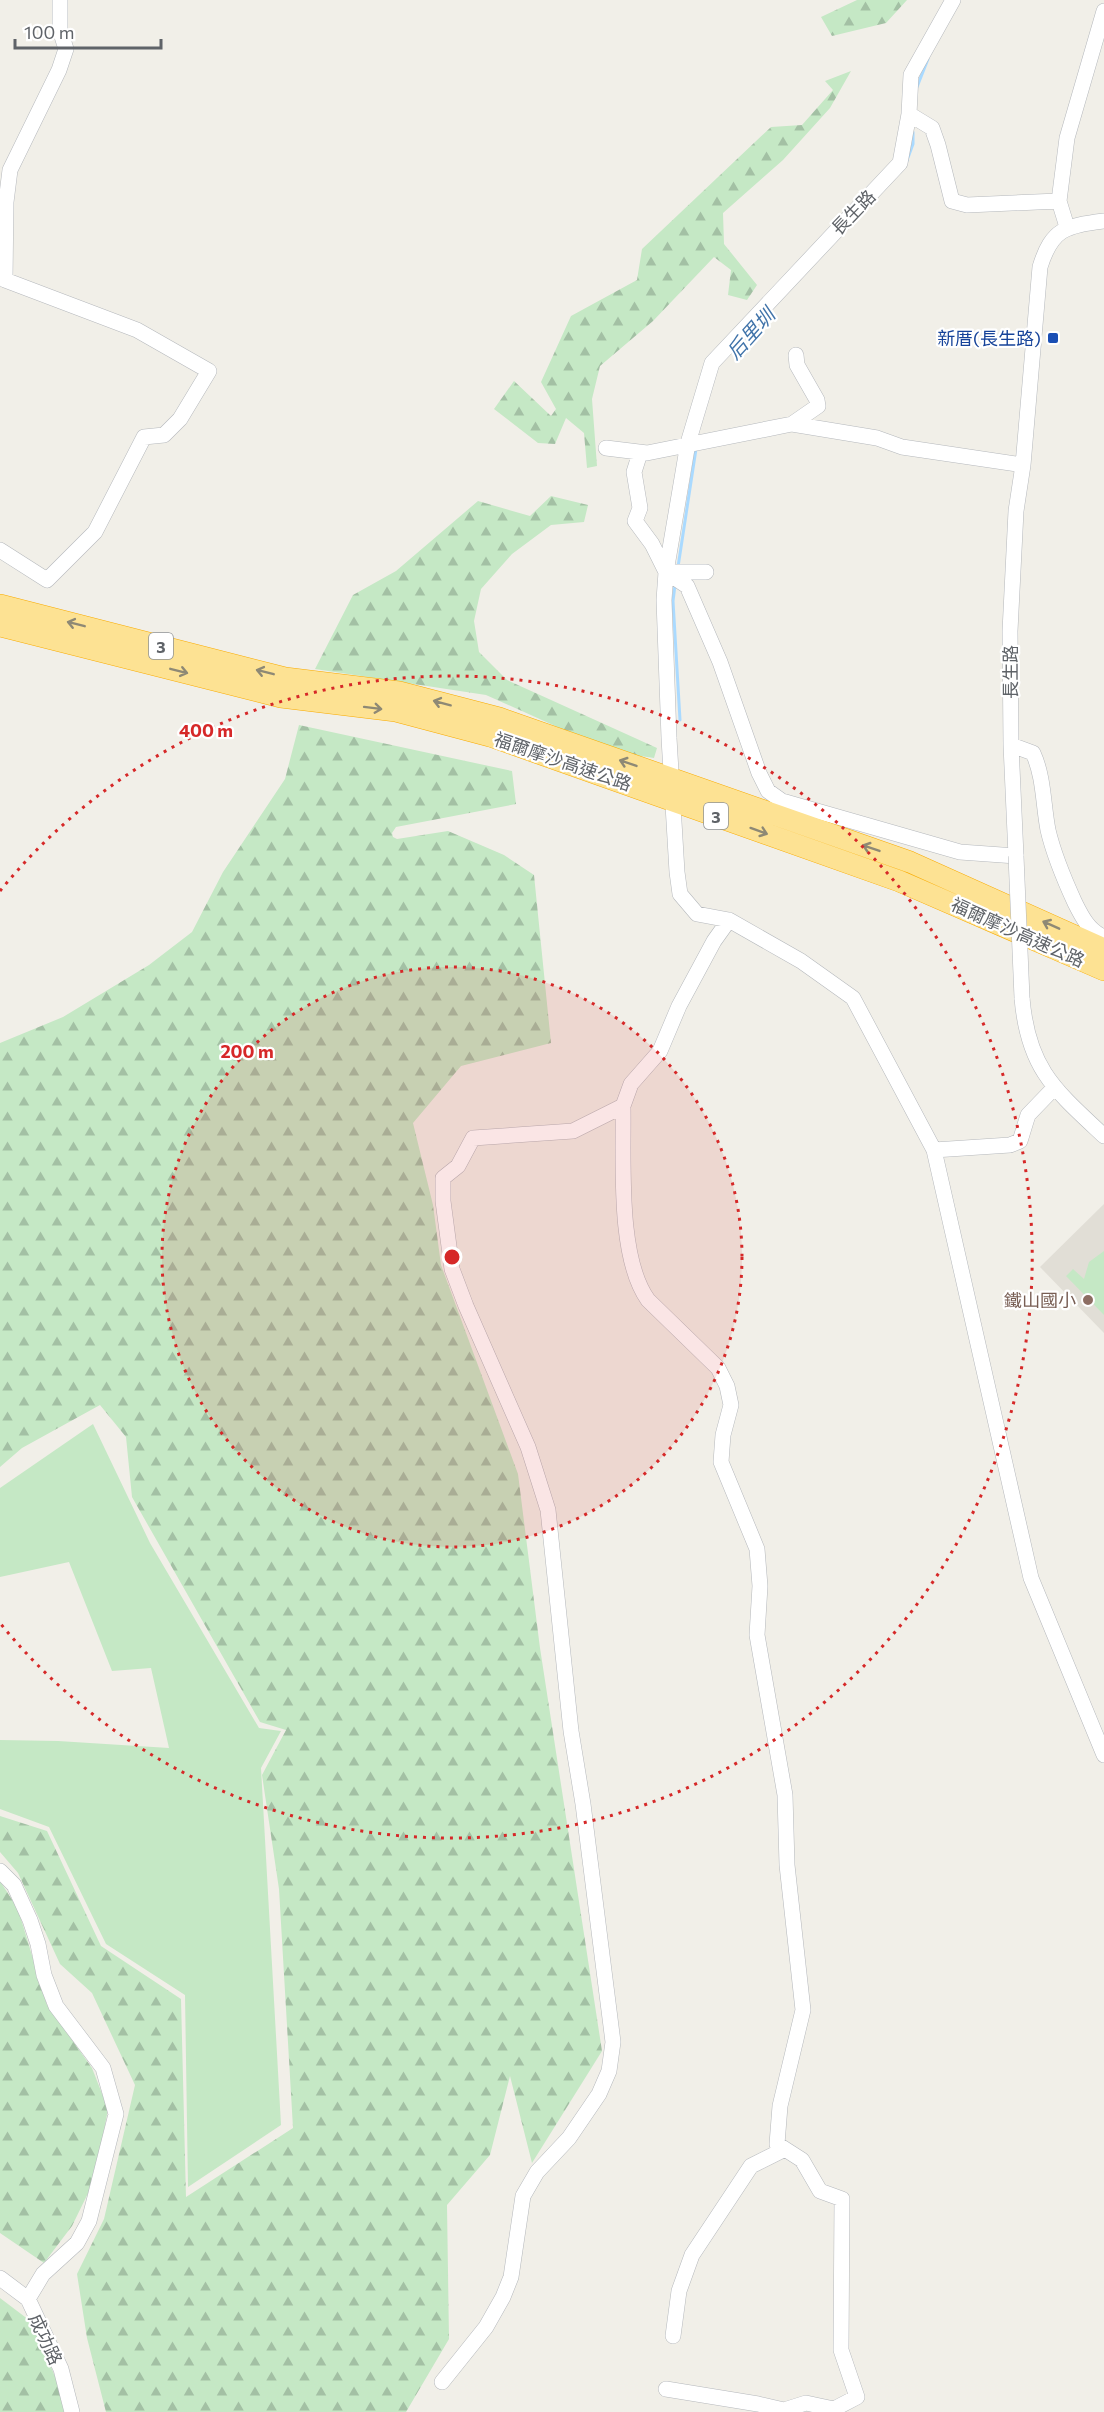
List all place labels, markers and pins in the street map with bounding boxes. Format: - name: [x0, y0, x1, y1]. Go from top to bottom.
- place label: 新厝(長生路): [937, 327, 1041, 349]
- marker: 新厝(長生路): [1046, 331, 1060, 345]
- centre of rings: [442, 1247, 462, 1267]
- place label: 鐵山國小: [1004, 1289, 1076, 1311]
- marker: 鐵山國小: [1081, 1293, 1095, 1307]

